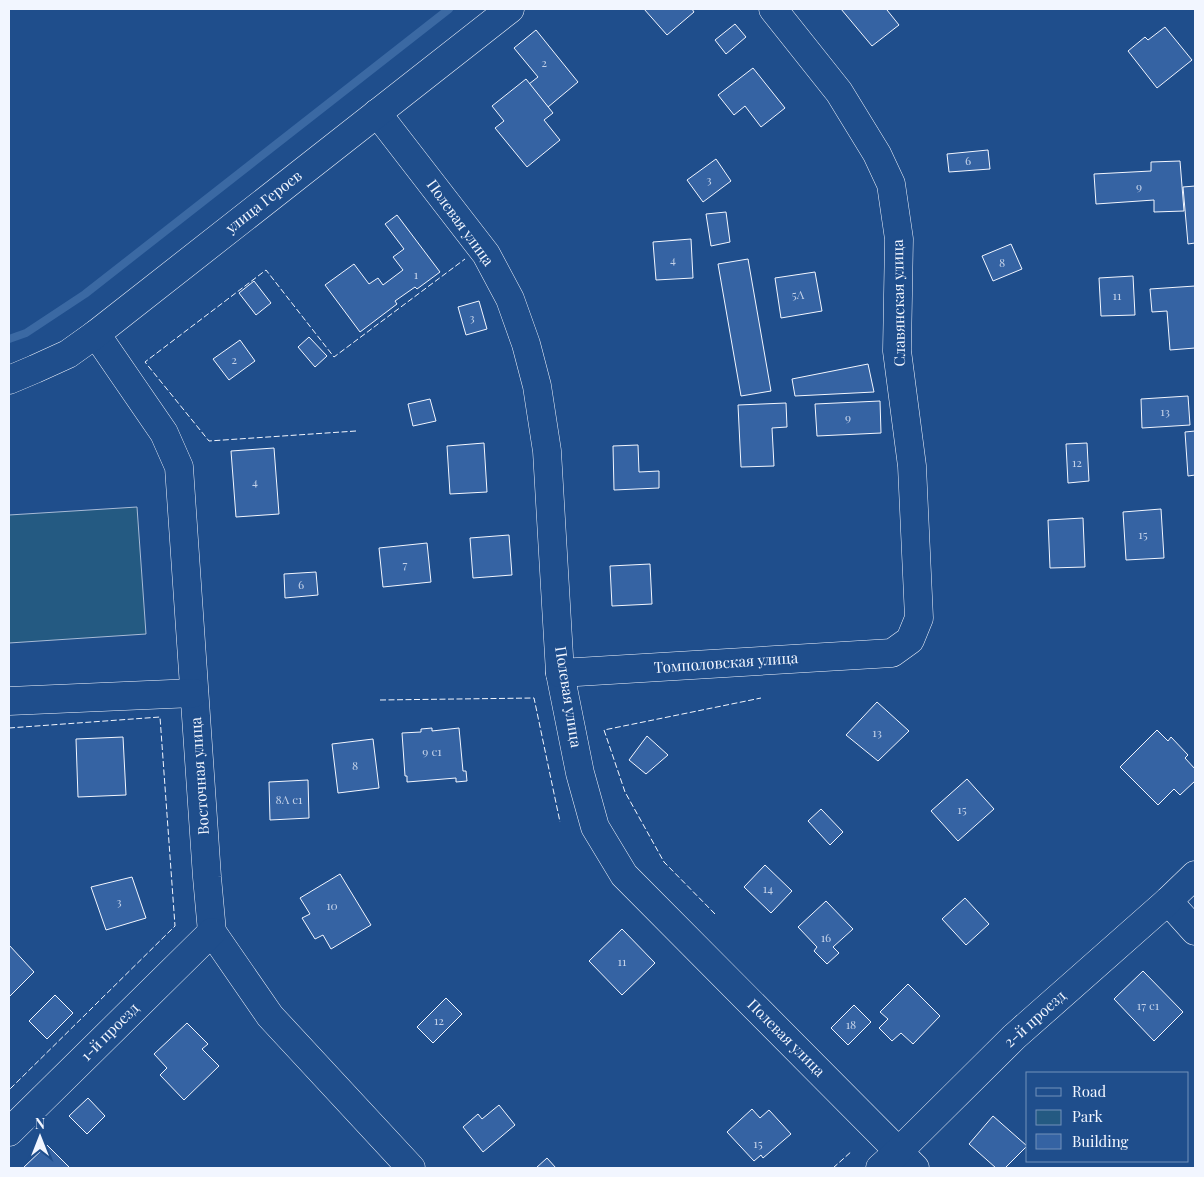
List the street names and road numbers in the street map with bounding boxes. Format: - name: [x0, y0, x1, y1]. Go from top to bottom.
- street label: улица Героев: [220, 165, 306, 238]
- street label: Полевая улица: [423, 175, 499, 270]
- street label: Славянская улица: [887, 239, 909, 367]
- street label: Полевая улица: [551, 645, 587, 749]
- street label: Томполовская улица: [653, 647, 799, 677]
- street label: Восточная улица: [185, 716, 213, 836]
- street label: 2-й проезд: [999, 985, 1069, 1051]
- street label: Полевая улица: [743, 994, 830, 1081]
- street label: 1-й проезд: [76, 998, 143, 1065]

